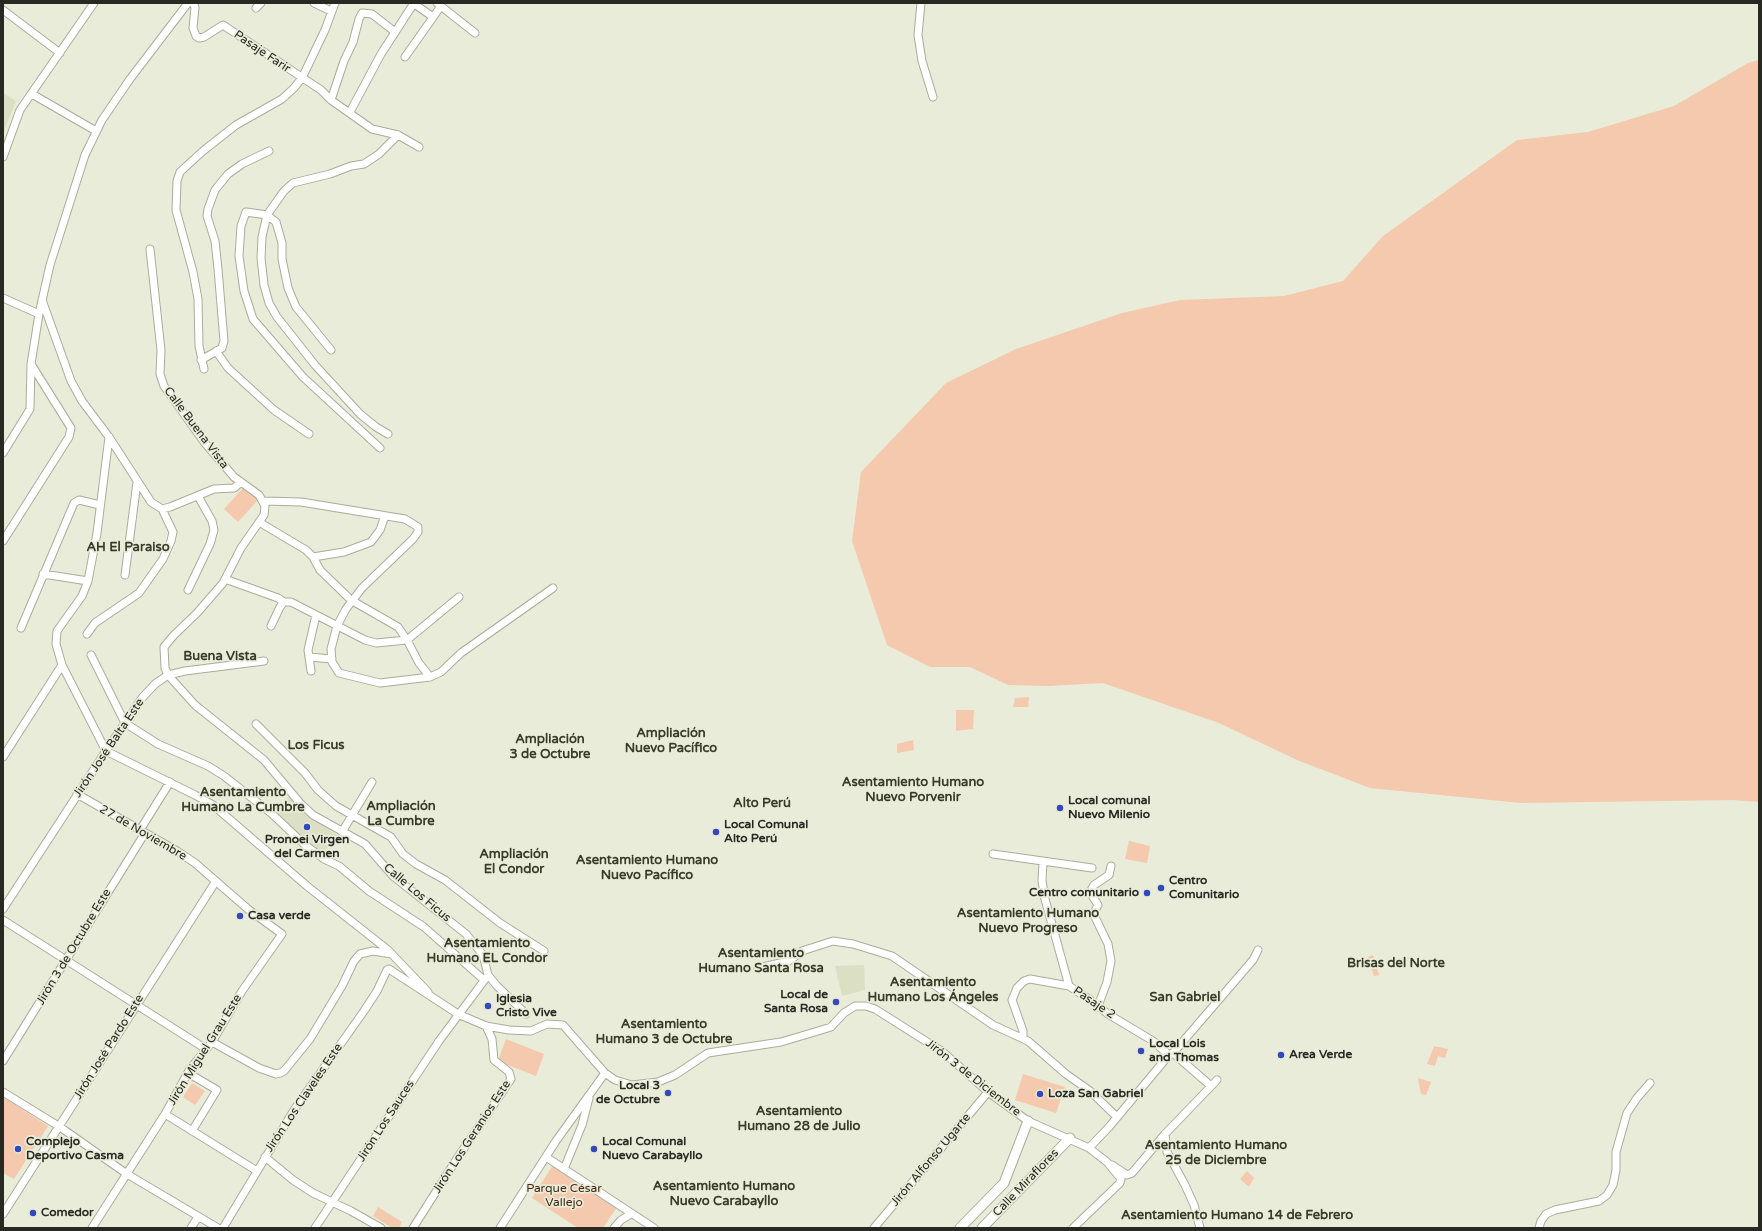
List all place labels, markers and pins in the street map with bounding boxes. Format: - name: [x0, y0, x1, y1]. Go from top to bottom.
- place label: Local comunal Nuevo Milenio: [1068, 794, 1150, 822]
- marker: Local comunal Nuevo Milenio: [1055, 803, 1065, 813]
- place label: Local Comunal Alto Perú: [724, 818, 808, 846]
- marker: Pronoei Virgen del Carmen: [302, 822, 312, 832]
- marker: Local Comunal Alto Perú: [711, 827, 721, 837]
- place label: Pronoei Virgen del Carmen: [265, 833, 349, 861]
- place label: Centro Comunitario: [1169, 874, 1239, 902]
- marker: Centro Comunitario: [1156, 883, 1166, 893]
- place label: Centro comunitario: [1029, 886, 1139, 900]
- marker: Centro comunitario: [1142, 888, 1152, 898]
- place label: Casa verde: [248, 909, 311, 923]
- marker: Casa verde: [235, 911, 245, 921]
- place label: Local de Santa Rosa: [764, 988, 828, 1016]
- place label: Iglesia Cristo Vive: [496, 992, 557, 1020]
- marker: Local de Santa Rosa: [831, 997, 841, 1007]
- marker: Iglesia Cristo Vive: [483, 1001, 493, 1011]
- place label: Local Lois and Thomas: [1149, 1037, 1219, 1065]
- marker: Local Lois and Thomas: [1136, 1046, 1146, 1056]
- place label: Area Verde: [1289, 1048, 1352, 1062]
- marker: Area Verde: [1276, 1050, 1286, 1060]
- place label: Local 3 de Octubre: [596, 1079, 660, 1107]
- place label: Loza San Gabriel: [1048, 1087, 1143, 1101]
- marker: Local 3 de Octubre: [663, 1088, 673, 1098]
- marker: Loza San Gabriel: [1035, 1089, 1045, 1099]
- place label: Complejo Deportivo Casma: [26, 1135, 124, 1163]
- place label: Local Comunal Nuevo Carabayllo: [602, 1135, 703, 1163]
- marker: Complejo Deportivo Casma: [13, 1144, 23, 1154]
- marker: Local Comunal Nuevo Carabayllo: [589, 1144, 599, 1154]
- place label: Comedor: [41, 1206, 94, 1220]
- marker: Comedor: [28, 1208, 38, 1218]

